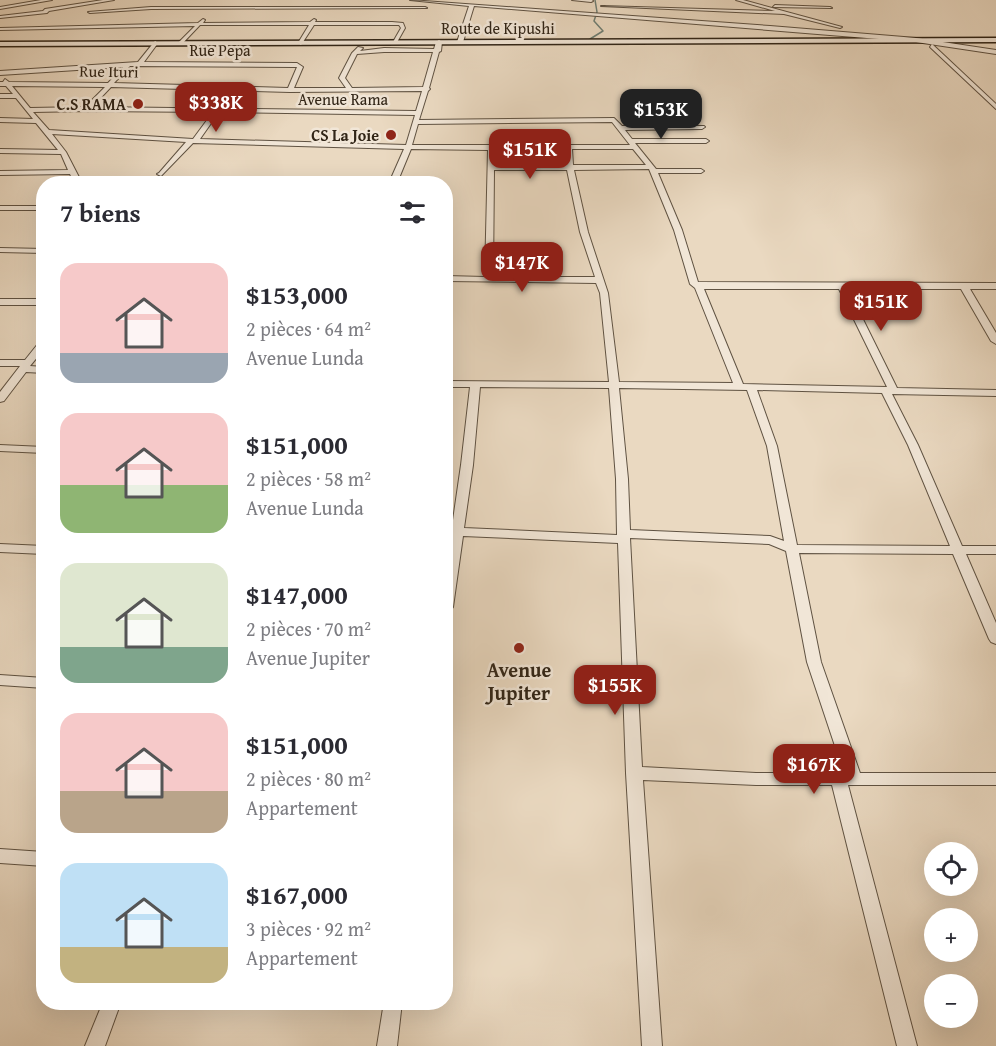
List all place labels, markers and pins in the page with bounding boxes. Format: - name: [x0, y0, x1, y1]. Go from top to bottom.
- pin: $338K: [174, 82, 258, 133]
- pin: $153K: [619, 89, 703, 140]
- place label: C.S RAMA: [56, 92, 127, 116]
- marker: C.S RAMA: [131, 97, 145, 111]
- place label: CS La Joie: [311, 123, 379, 147]
- marker: CS La Joie: [384, 128, 398, 142]
- pin: $151K: [488, 129, 572, 180]
- pin: $147K: [480, 242, 564, 293]
- pin: $151K: [839, 281, 923, 332]
- marker: Avenue Jupiter: [512, 641, 526, 655]
- place label: Avenue Jupiter: [485, 655, 551, 707]
- pin: $155K: [573, 665, 657, 716]
- pin: $167K: [772, 744, 856, 795]

